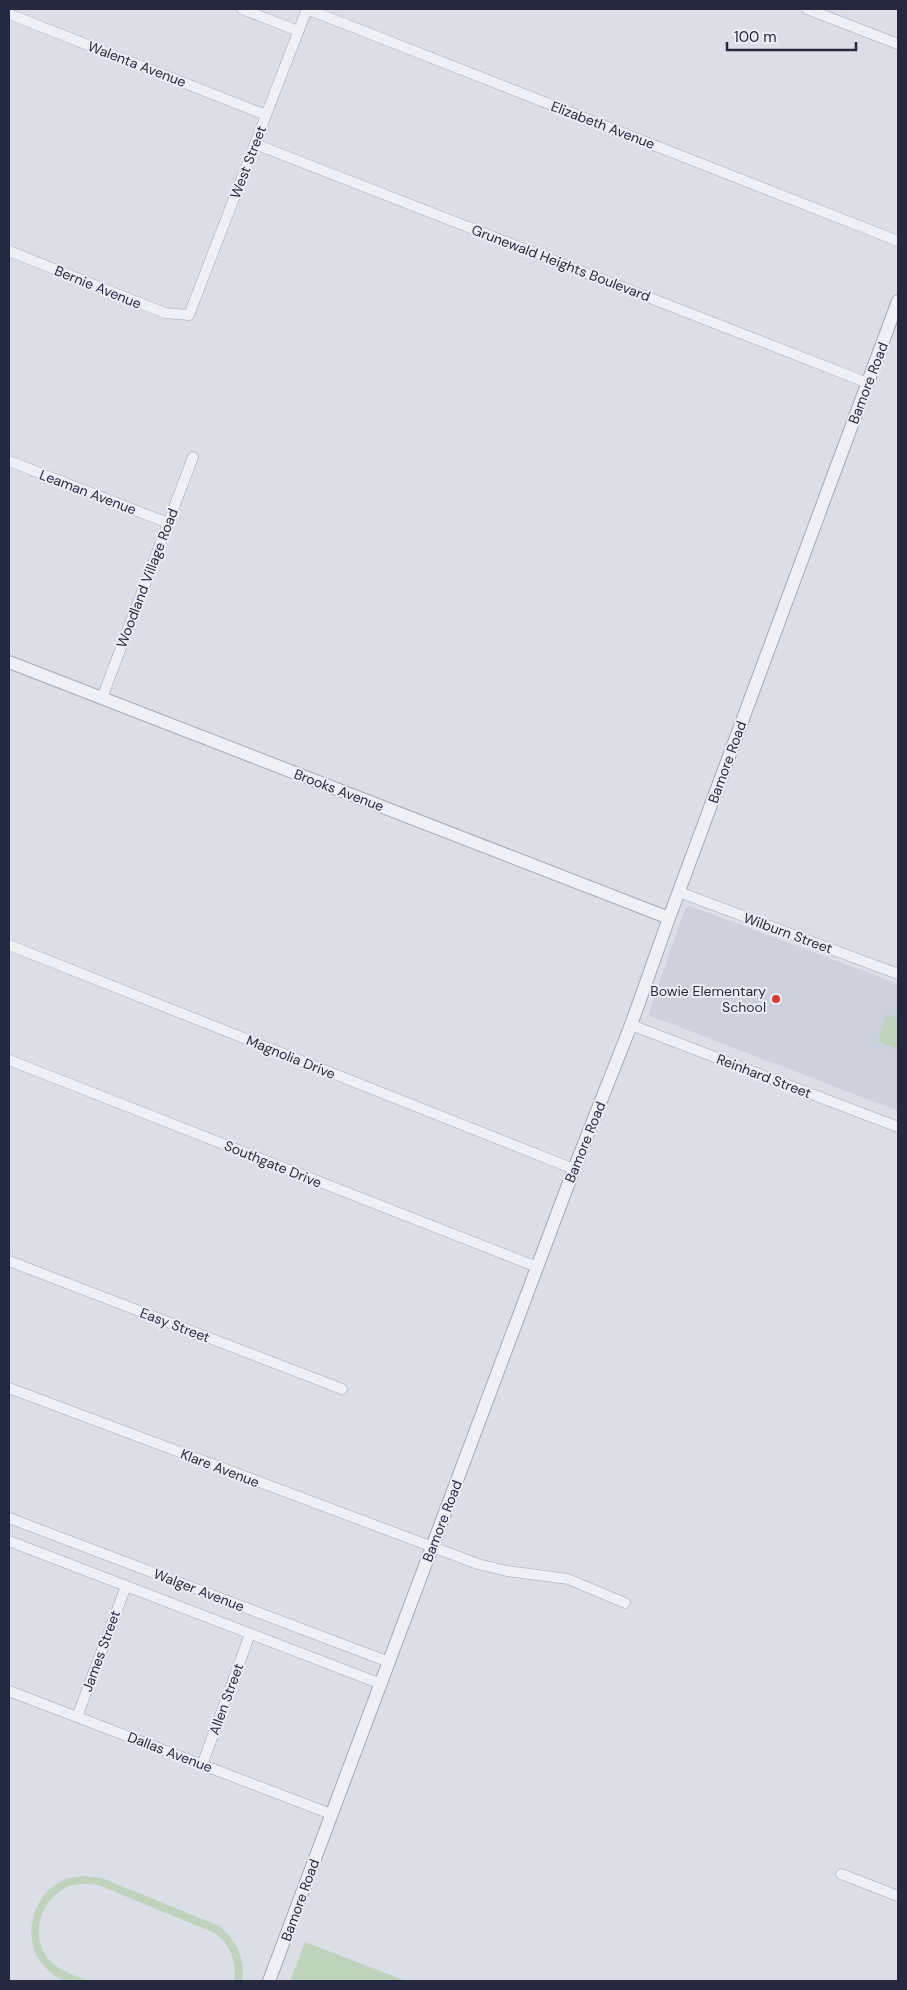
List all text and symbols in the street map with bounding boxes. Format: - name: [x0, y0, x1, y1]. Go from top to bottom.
- scale bar: [727, 20, 856, 52]
- text: 100 m: [734, 27, 777, 47]
- street label: Walenta Avenue: [85, 37, 189, 91]
- street label: Elizabeth Avenue: [549, 97, 657, 153]
- street label: West Street: [226, 123, 270, 201]
- street label: Grunewald Heights Boulevard: [469, 221, 653, 305]
- street label: Bernie Avenue: [52, 261, 144, 313]
- street label: Bamore Road: [844, 340, 892, 426]
- street label: Leaman Avenue: [37, 465, 139, 519]
- street label: Woodland Village Road: [112, 506, 182, 650]
- street label: Bamore Road: [704, 719, 750, 805]
- street label: Brooks Avenue: [291, 765, 387, 815]
- street label: Wilburn Street: [741, 909, 835, 957]
- place label: Bowie Elementary School: [650, 982, 766, 1016]
- marker: Bowie Elementary School: [770, 993, 782, 1005]
- street label: Magnolia Drive: [244, 1031, 338, 1083]
- street label: Reinhard Street: [714, 1050, 814, 1102]
- street label: Bamore Road: [561, 1099, 609, 1185]
- street label: Southgate Drive: [222, 1136, 324, 1192]
- street label: Easy Street: [137, 1303, 213, 1347]
- street label: Klare Avenue: [178, 1445, 262, 1491]
- street label: Bamore Road: [418, 1478, 466, 1564]
- street label: Walger Avenue: [151, 1564, 247, 1616]
- street label: James Street: [78, 1608, 124, 1694]
- street label: Allen Street: [205, 1661, 247, 1737]
- street label: Dallas Avenue: [125, 1728, 215, 1776]
- street label: Bamore Road: [277, 1857, 323, 1943]

